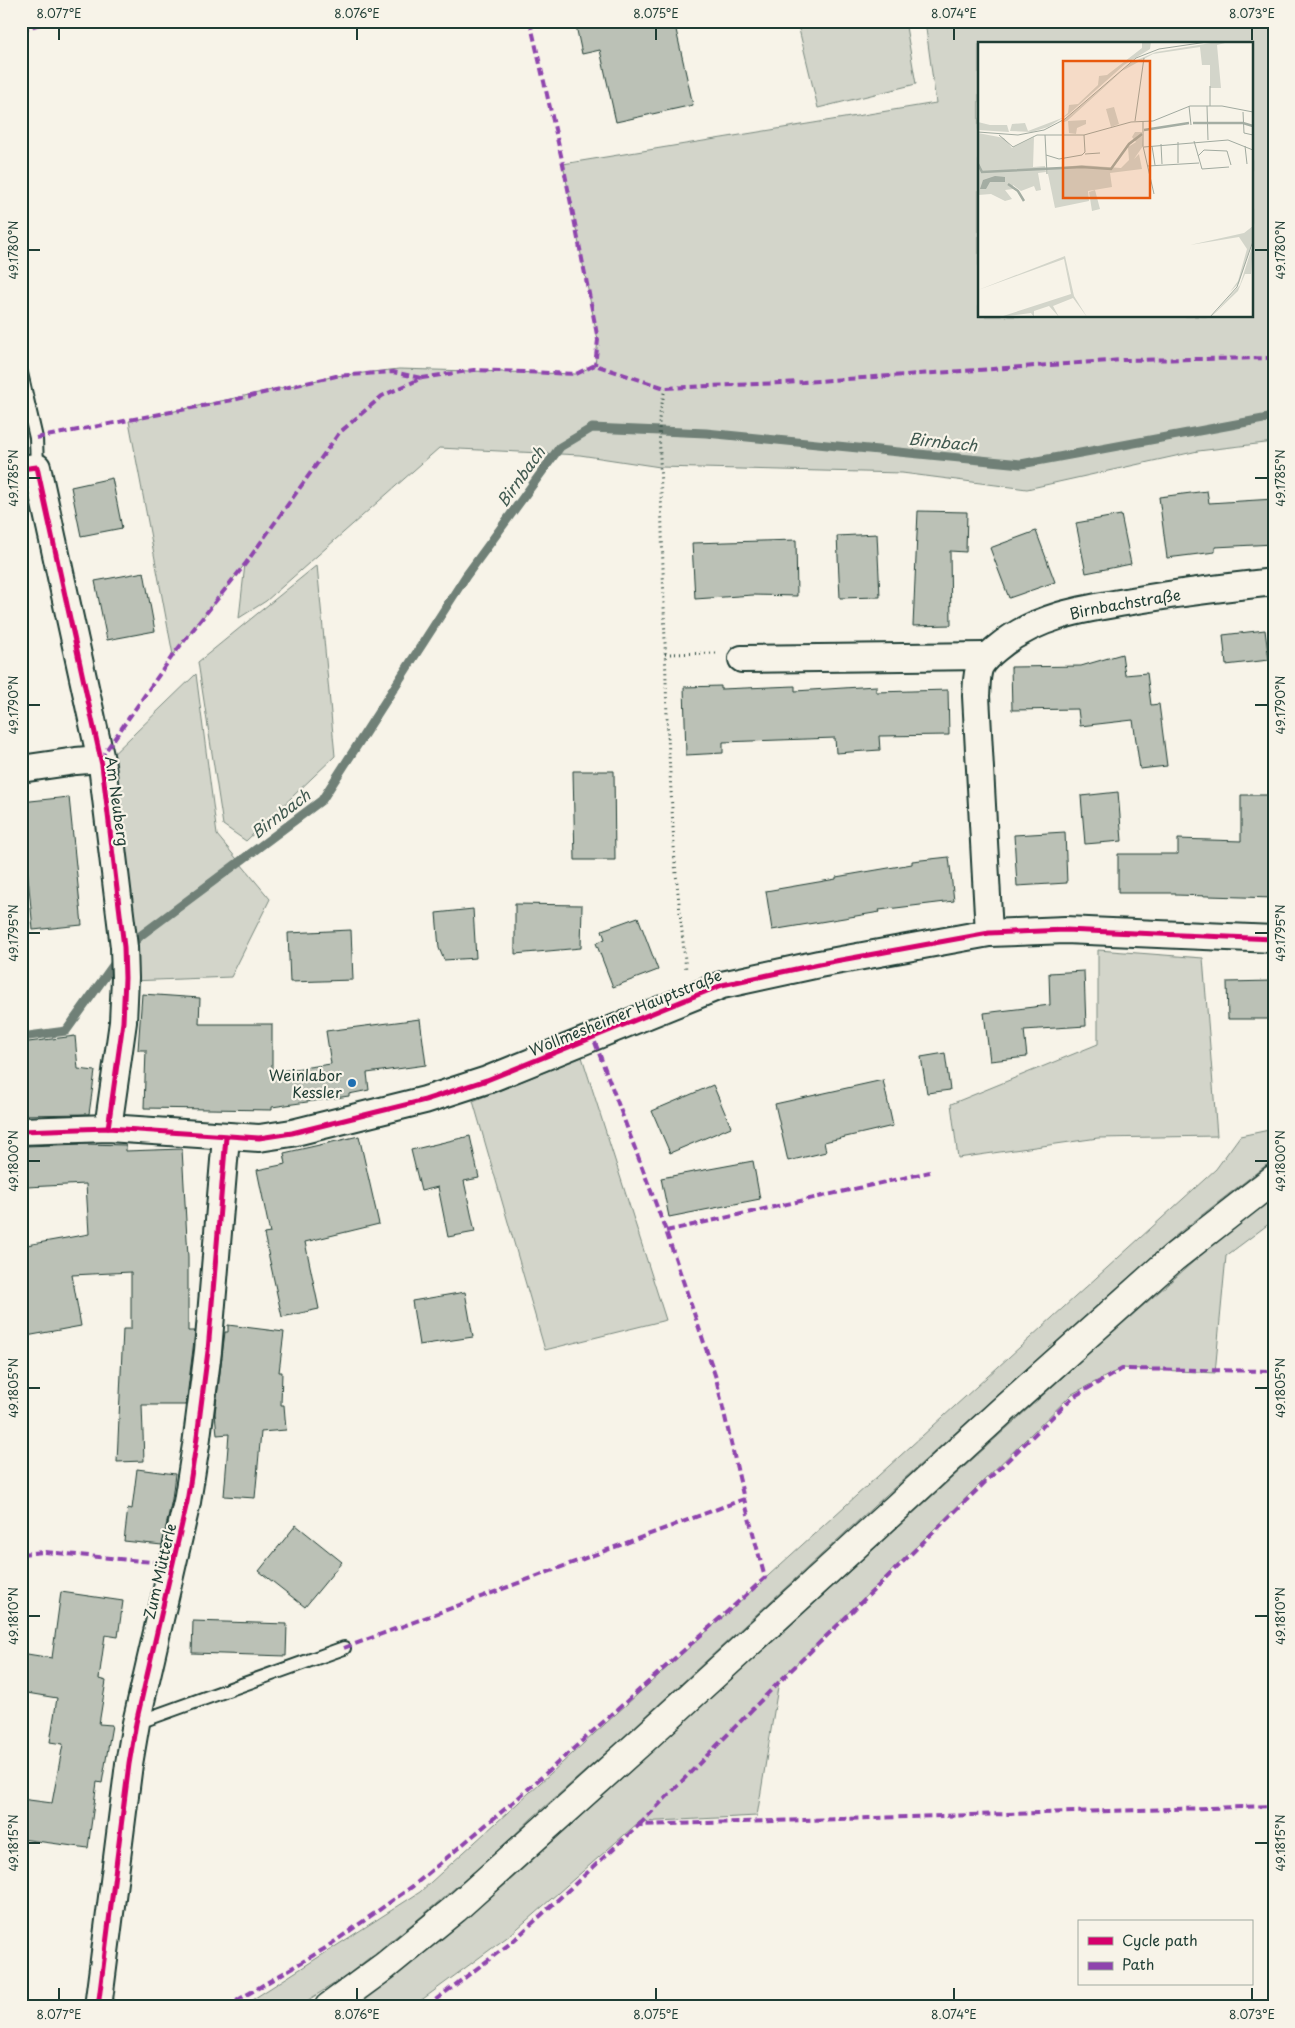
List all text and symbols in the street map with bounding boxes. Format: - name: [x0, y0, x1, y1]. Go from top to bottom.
- text: 8.077°E: [36, 4, 82, 22]
- text: 8.076°E: [334, 4, 380, 22]
- text: 8.075°E: [633, 4, 679, 22]
- text: 8.074°E: [931, 4, 977, 22]
- text: 8.073°E: [1229, 4, 1275, 22]
- inset map: [978, 42, 1252, 318]
- text: 49.1780°N: [4, 221, 22, 279]
- text: 49.1780°N: [1271, 221, 1289, 279]
- water label: Birnbach: [907, 425, 979, 457]
- water label: Birnbach: [490, 440, 550, 511]
- text: 49.1785°N: [4, 449, 22, 507]
- text: 49.1785°N: [1271, 449, 1289, 507]
- street label: Birnbachstraße: [1067, 582, 1182, 624]
- text: 49.1790°N: [4, 676, 22, 734]
- text: 49.1790°N: [1271, 676, 1289, 734]
- street label: Am Neuberg: [100, 754, 136, 848]
- water label: Birnbach: [245, 782, 315, 843]
- text: 49.1795°N: [4, 904, 22, 962]
- text: 49.1795°N: [1271, 904, 1289, 962]
- street label: Wollmesheimer Hauptstraße: [525, 963, 725, 1061]
- place label: Weinlabor Kessler: [269, 1063, 342, 1103]
- marker: Weinlabor Kessler: [346, 1077, 358, 1089]
- text: 49.1800°N: [4, 1130, 22, 1192]
- text: 49.1800°N: [1271, 1130, 1289, 1192]
- text: 49.1805°N: [4, 1358, 22, 1418]
- text: 49.1805°N: [1271, 1358, 1289, 1418]
- street label: Zum Mütterle: [137, 1521, 181, 1621]
- text: 49.1810°N: [4, 1587, 22, 1645]
- text: 49.1810°N: [1271, 1587, 1289, 1645]
- text: 49.1815°N: [4, 1814, 22, 1872]
- text: 49.1815°N: [1271, 1814, 1289, 1872]
- legend: [1078, 1920, 1252, 1986]
- text: Cycle path: [1122, 1928, 1198, 1951]
- text: Path: [1122, 1952, 1154, 1975]
- text: 8.077°E: [36, 2005, 82, 2023]
- text: 8.076°E: [334, 2005, 380, 2023]
- text: 8.075°E: [633, 2005, 679, 2023]
- text: 8.074°E: [931, 2005, 977, 2023]
- text: 8.073°E: [1229, 2005, 1275, 2023]

